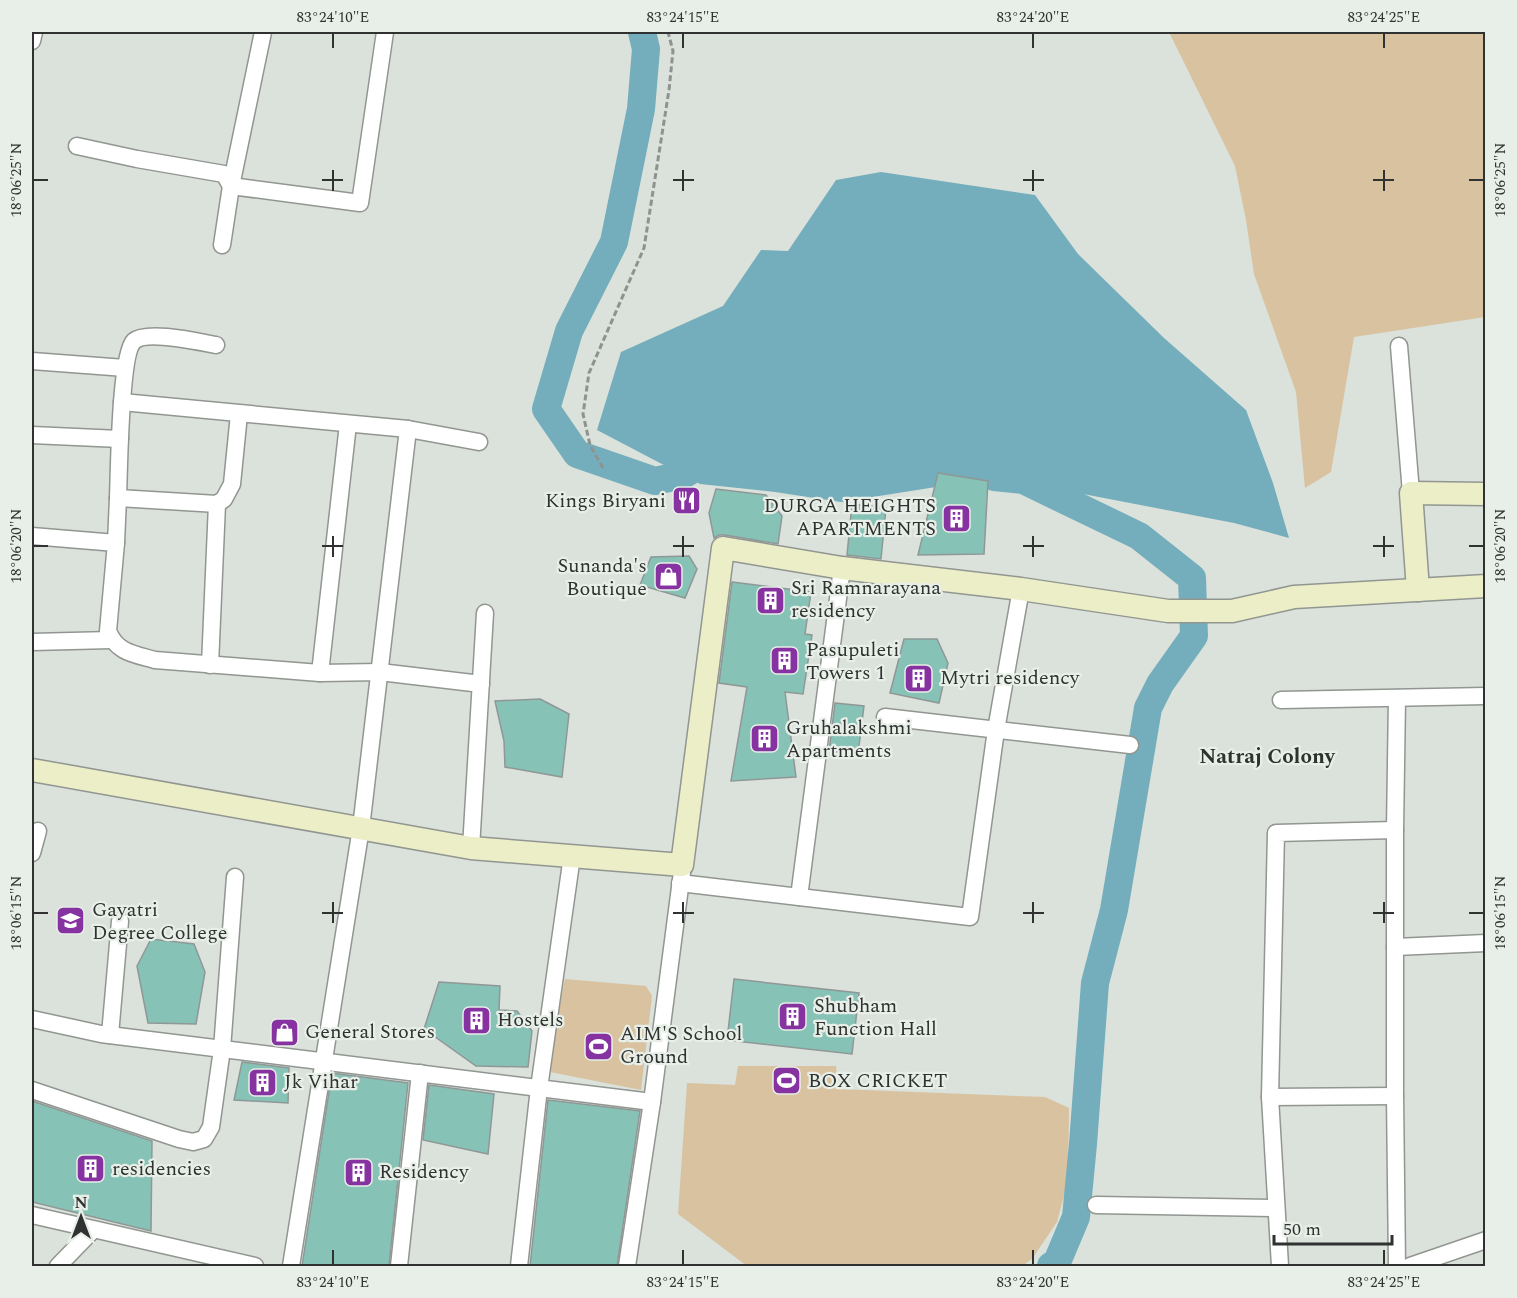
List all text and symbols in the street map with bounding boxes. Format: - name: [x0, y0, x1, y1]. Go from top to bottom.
- text: 83°24'10"E: [297, 6, 369, 29]
- text: 83°24'15"E: [647, 6, 719, 29]
- text: 83°24'20"E: [997, 6, 1069, 29]
- text: 83°24'25"E: [1348, 6, 1420, 29]
- text: 18°06'25"N: [5, 142, 28, 218]
- text: 18°06'25"N: [1489, 142, 1512, 218]
- restaurant icon: Kings Biryani: [671, 485, 703, 517]
- place label: Kings Biryani: [545, 486, 666, 516]
- place label: DURGA HEIGHTS APARTMENTS: [764, 491, 936, 544]
- building icon: DURGA HEIGHTS APARTMENTS: [941, 502, 973, 534]
- text: 18°06'20"N: [5, 508, 28, 584]
- text: 18°06'20"N: [1489, 508, 1512, 584]
- place label: Sunanda's Boutique: [558, 551, 647, 604]
- shop icon: Sunanda's Boutique: [652, 561, 684, 593]
- place label: Sri Ramnarayana residency: [791, 573, 941, 626]
- building icon: Sri Ramnarayana residency: [754, 584, 786, 616]
- place label: Pasupuleti Towers 1: [806, 635, 899, 688]
- building icon: Pasupuleti Towers 1: [769, 645, 801, 677]
- building icon: Mytri residency: [903, 662, 935, 694]
- place label: Mytri residency: [940, 663, 1081, 693]
- place label: Gruhalakshmi Apartments: [786, 713, 912, 766]
- building icon: Gruhalakshmi Apartments: [749, 723, 781, 755]
- district label: Natraj Colony: [1199, 741, 1336, 773]
- text: 18°06'15"N: [5, 875, 28, 951]
- text: 18°06'15"N: [1489, 875, 1512, 951]
- place label: Gayatri Degree College: [92, 895, 227, 948]
- school or university icon: Gayatri Degree College: [55, 905, 87, 937]
- place label: Shubham Function Hall: [814, 991, 937, 1044]
- building icon: Shubham Function Hall: [777, 1001, 809, 1033]
- building icon: Hostels: [460, 1004, 492, 1036]
- place label: Hostels: [497, 1005, 564, 1035]
- shop icon: General Stores: [268, 1016, 300, 1048]
- place label: General Stores: [305, 1017, 435, 1047]
- place label: AIM'S School Ground: [620, 1019, 742, 1072]
- sports icon: AIM'S School Ground: [583, 1030, 615, 1062]
- sports icon: BOX CRICKET: [771, 1065, 803, 1097]
- building icon: Jk Vihar: [247, 1066, 279, 1098]
- place label: BOX CRICKET: [808, 1066, 947, 1096]
- place label: Jk Vihar: [284, 1067, 358, 1097]
- building icon: residencies: [75, 1153, 107, 1185]
- place label: residencies: [112, 1154, 211, 1184]
- building icon: Residency: [342, 1156, 374, 1188]
- place label: Residency: [379, 1157, 470, 1187]
- north arrow: [51, 1187, 111, 1247]
- text: N: [74, 1191, 88, 1215]
- scale bar: [1274, 1208, 1392, 1246]
- text: 50 m: [1283, 1216, 1321, 1243]
- text: 83°24'10"E: [297, 1271, 369, 1294]
- text: 83°24'15"E: [647, 1271, 719, 1294]
- text: 83°24'20"E: [997, 1271, 1069, 1294]
- text: 83°24'25"E: [1348, 1271, 1420, 1294]

